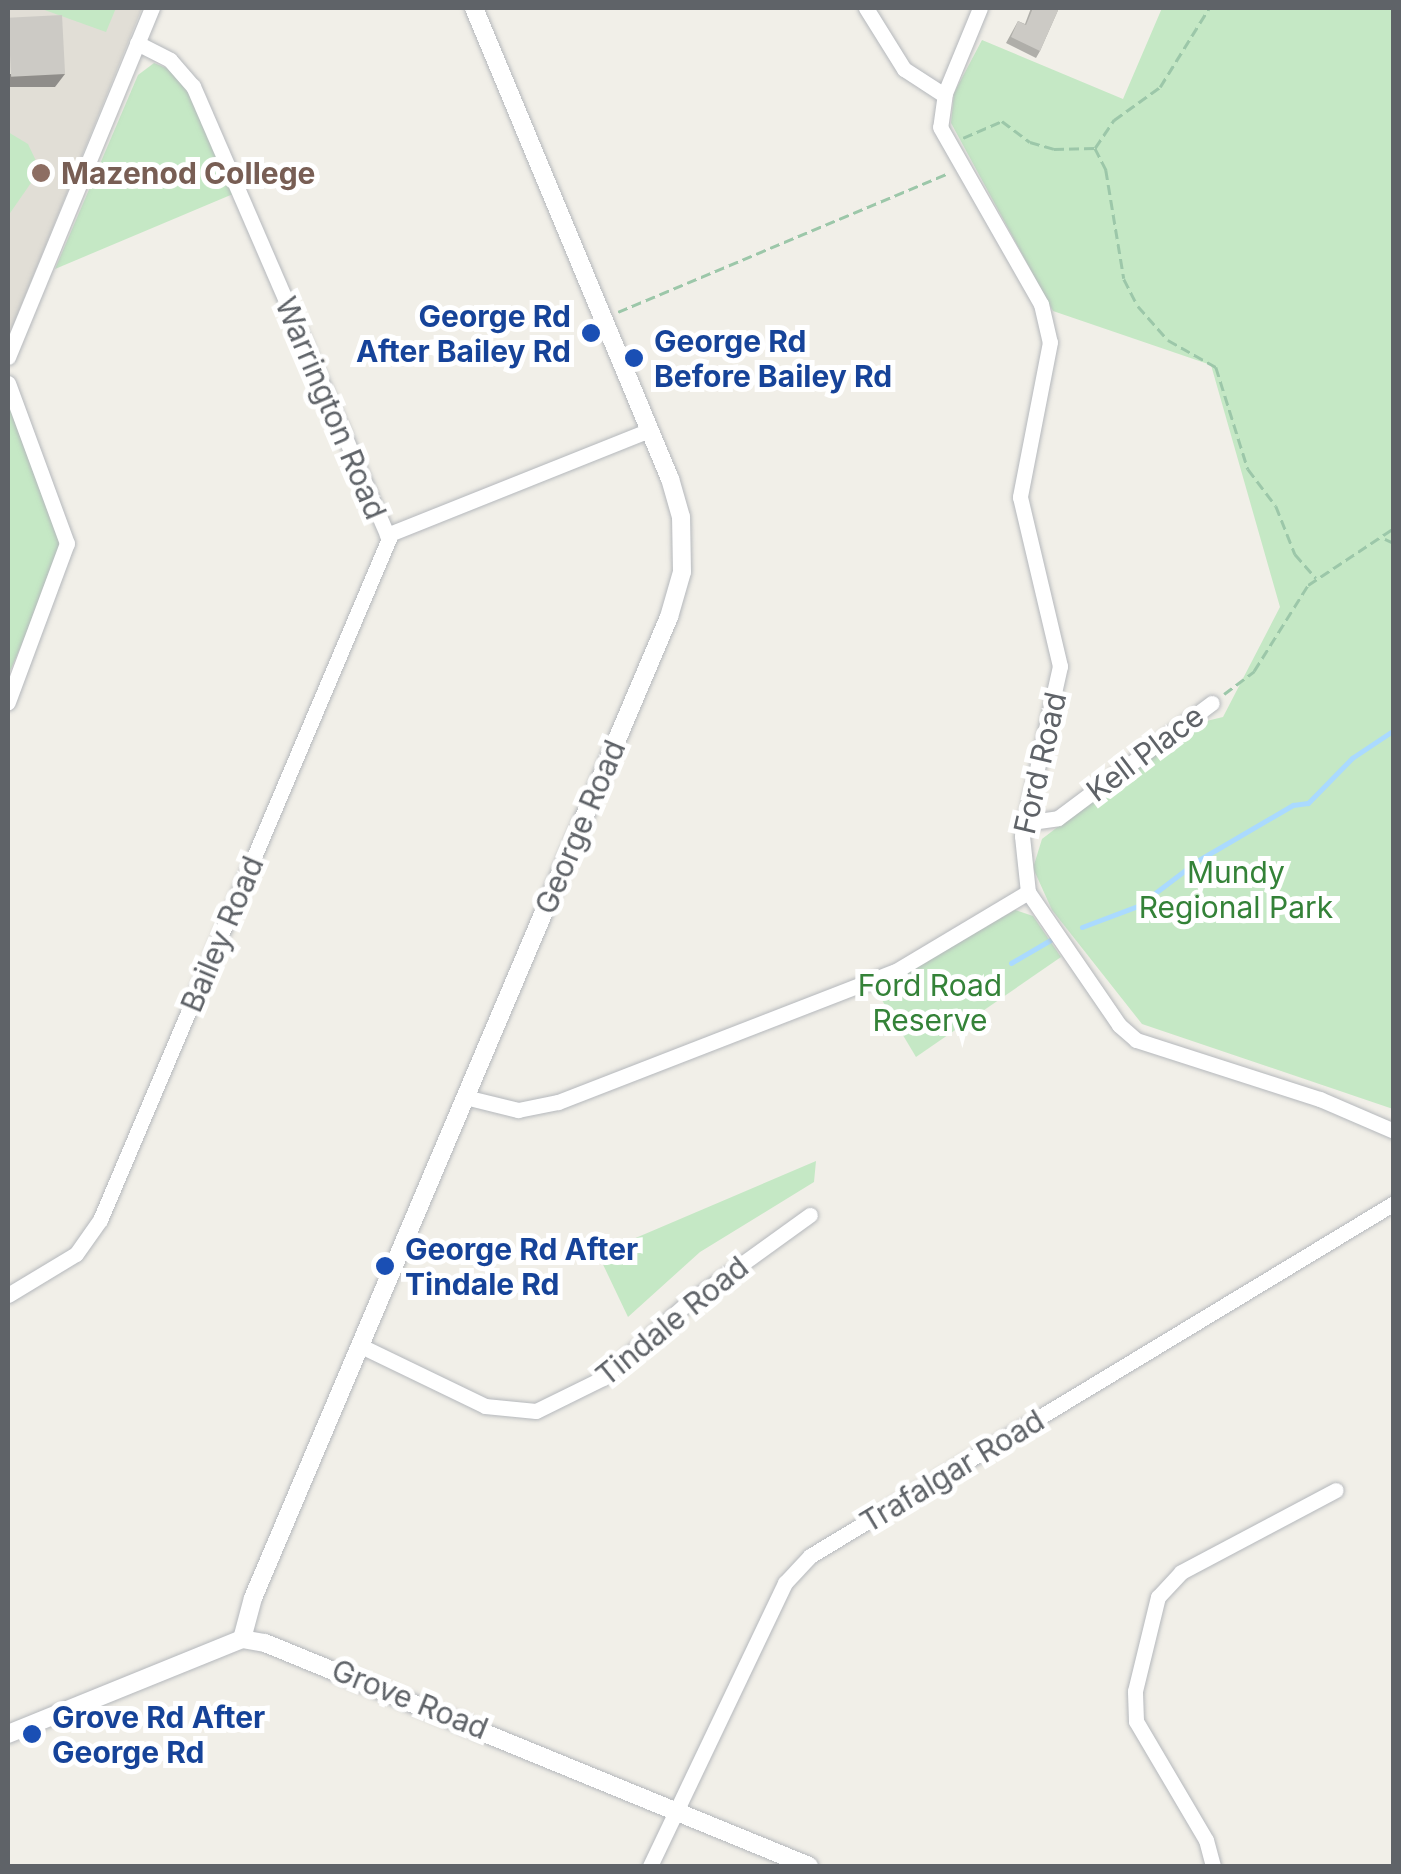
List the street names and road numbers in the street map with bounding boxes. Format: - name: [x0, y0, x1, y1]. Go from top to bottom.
- street label: Warrington Road: [268, 292, 394, 524]
- street label: Ford Road: [1006, 689, 1074, 837]
- street label: Kell Place: [1079, 697, 1211, 809]
- street label: George Road: [527, 735, 633, 919]
- street label: Bailey Road: [173, 851, 271, 1017]
- street label: Tindale Road: [589, 1249, 755, 1393]
- street label: Trafalgar Road: [854, 1402, 1050, 1540]
- street label: Grove Road: [327, 1651, 493, 1747]

